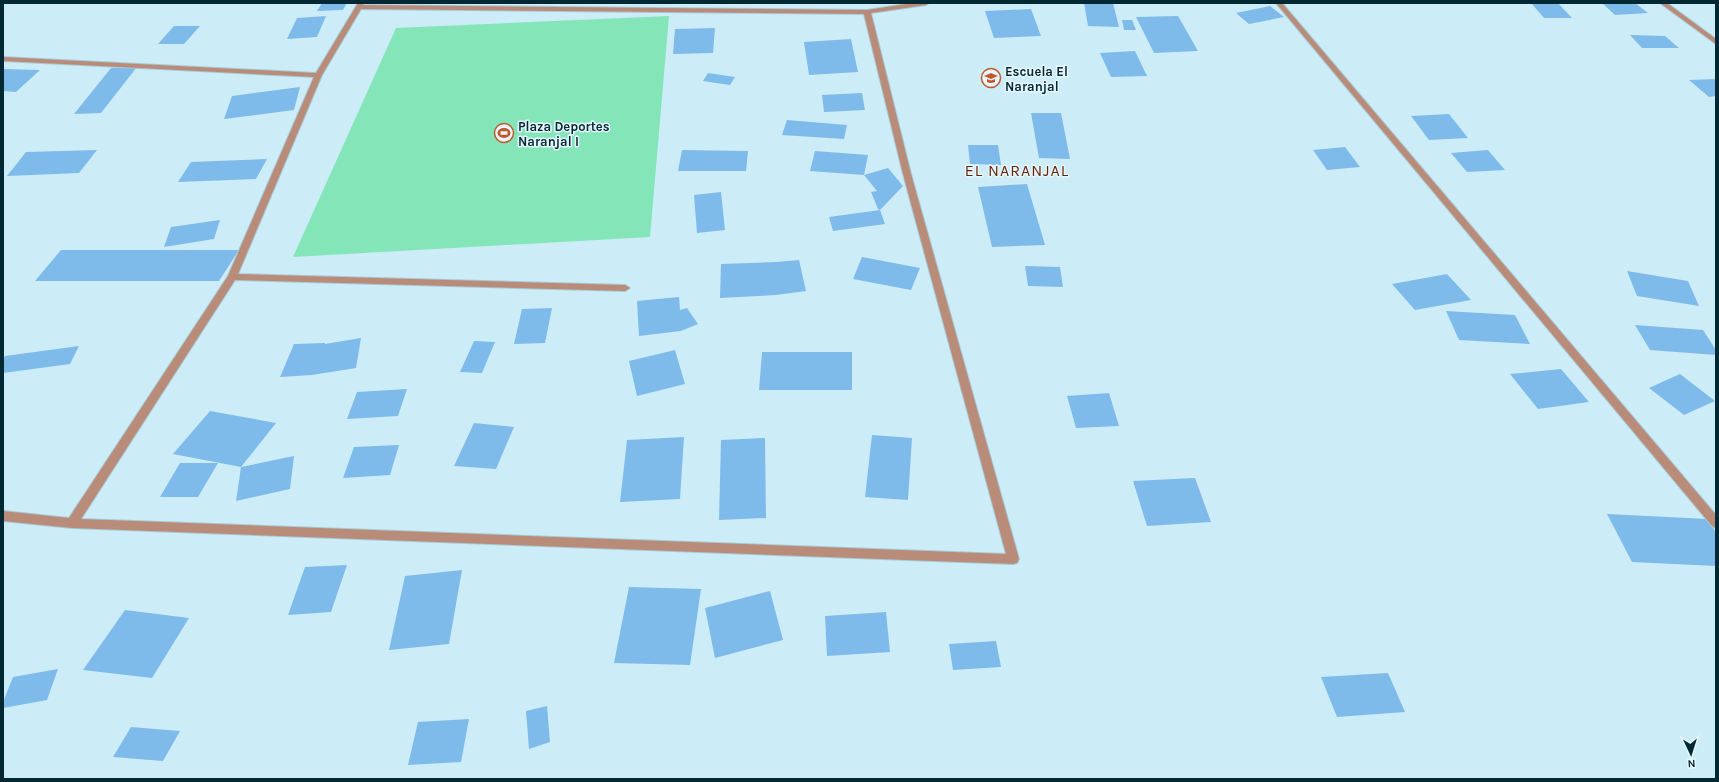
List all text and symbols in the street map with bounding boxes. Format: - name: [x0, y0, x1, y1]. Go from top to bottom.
- place label: Escuela El Naranjal: [1005, 64, 1068, 94]
- school or university icon: Escuela El Naranjal: [980, 67, 1002, 89]
- place label: Plaza Deportes Naranjal I: [518, 119, 610, 149]
- sports icon: Plaza Deportes Naranjal I: [493, 122, 515, 144]
- district label: EL NARANJAL: [965, 161, 1069, 180]
- north arrow: [1671, 734, 1711, 774]
- text: N: [1687, 757, 1696, 770]

